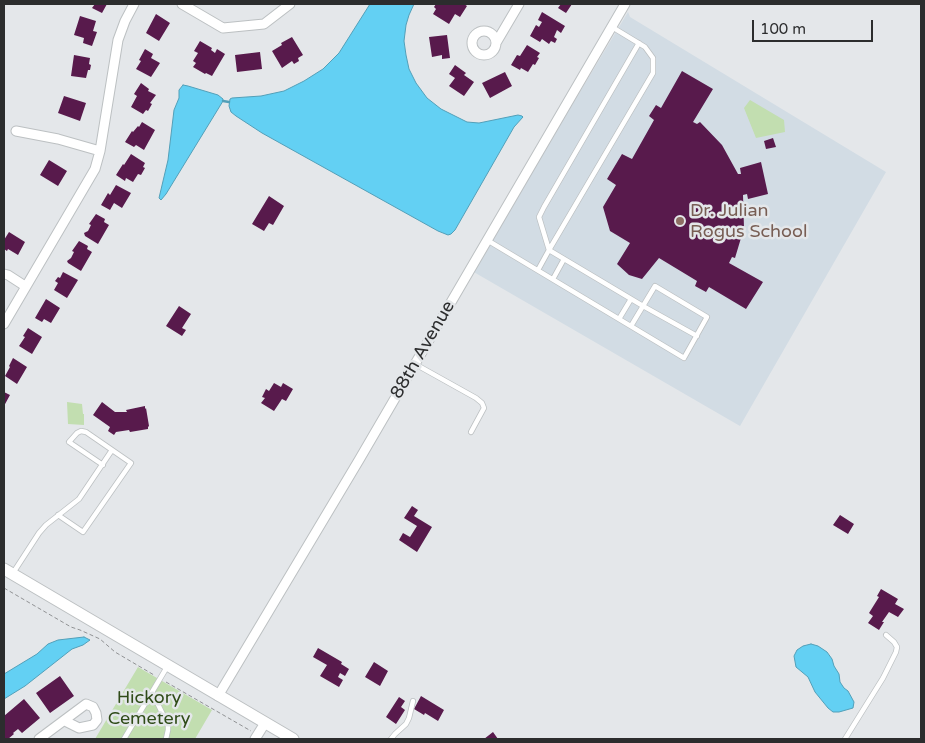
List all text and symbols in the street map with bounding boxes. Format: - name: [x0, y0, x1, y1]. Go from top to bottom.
- scale bar: [755, 10, 876, 42]
- text: 100 m: [760, 20, 806, 38]
- place label: Dr. Julian Rogus School: [690, 200, 807, 242]
- marker: Dr. Julian Rogus School: [674, 215, 686, 227]
- street label: 88th Avenue: [386, 297, 460, 403]
- park label: Hickory Cemetery: [108, 687, 190, 730]

